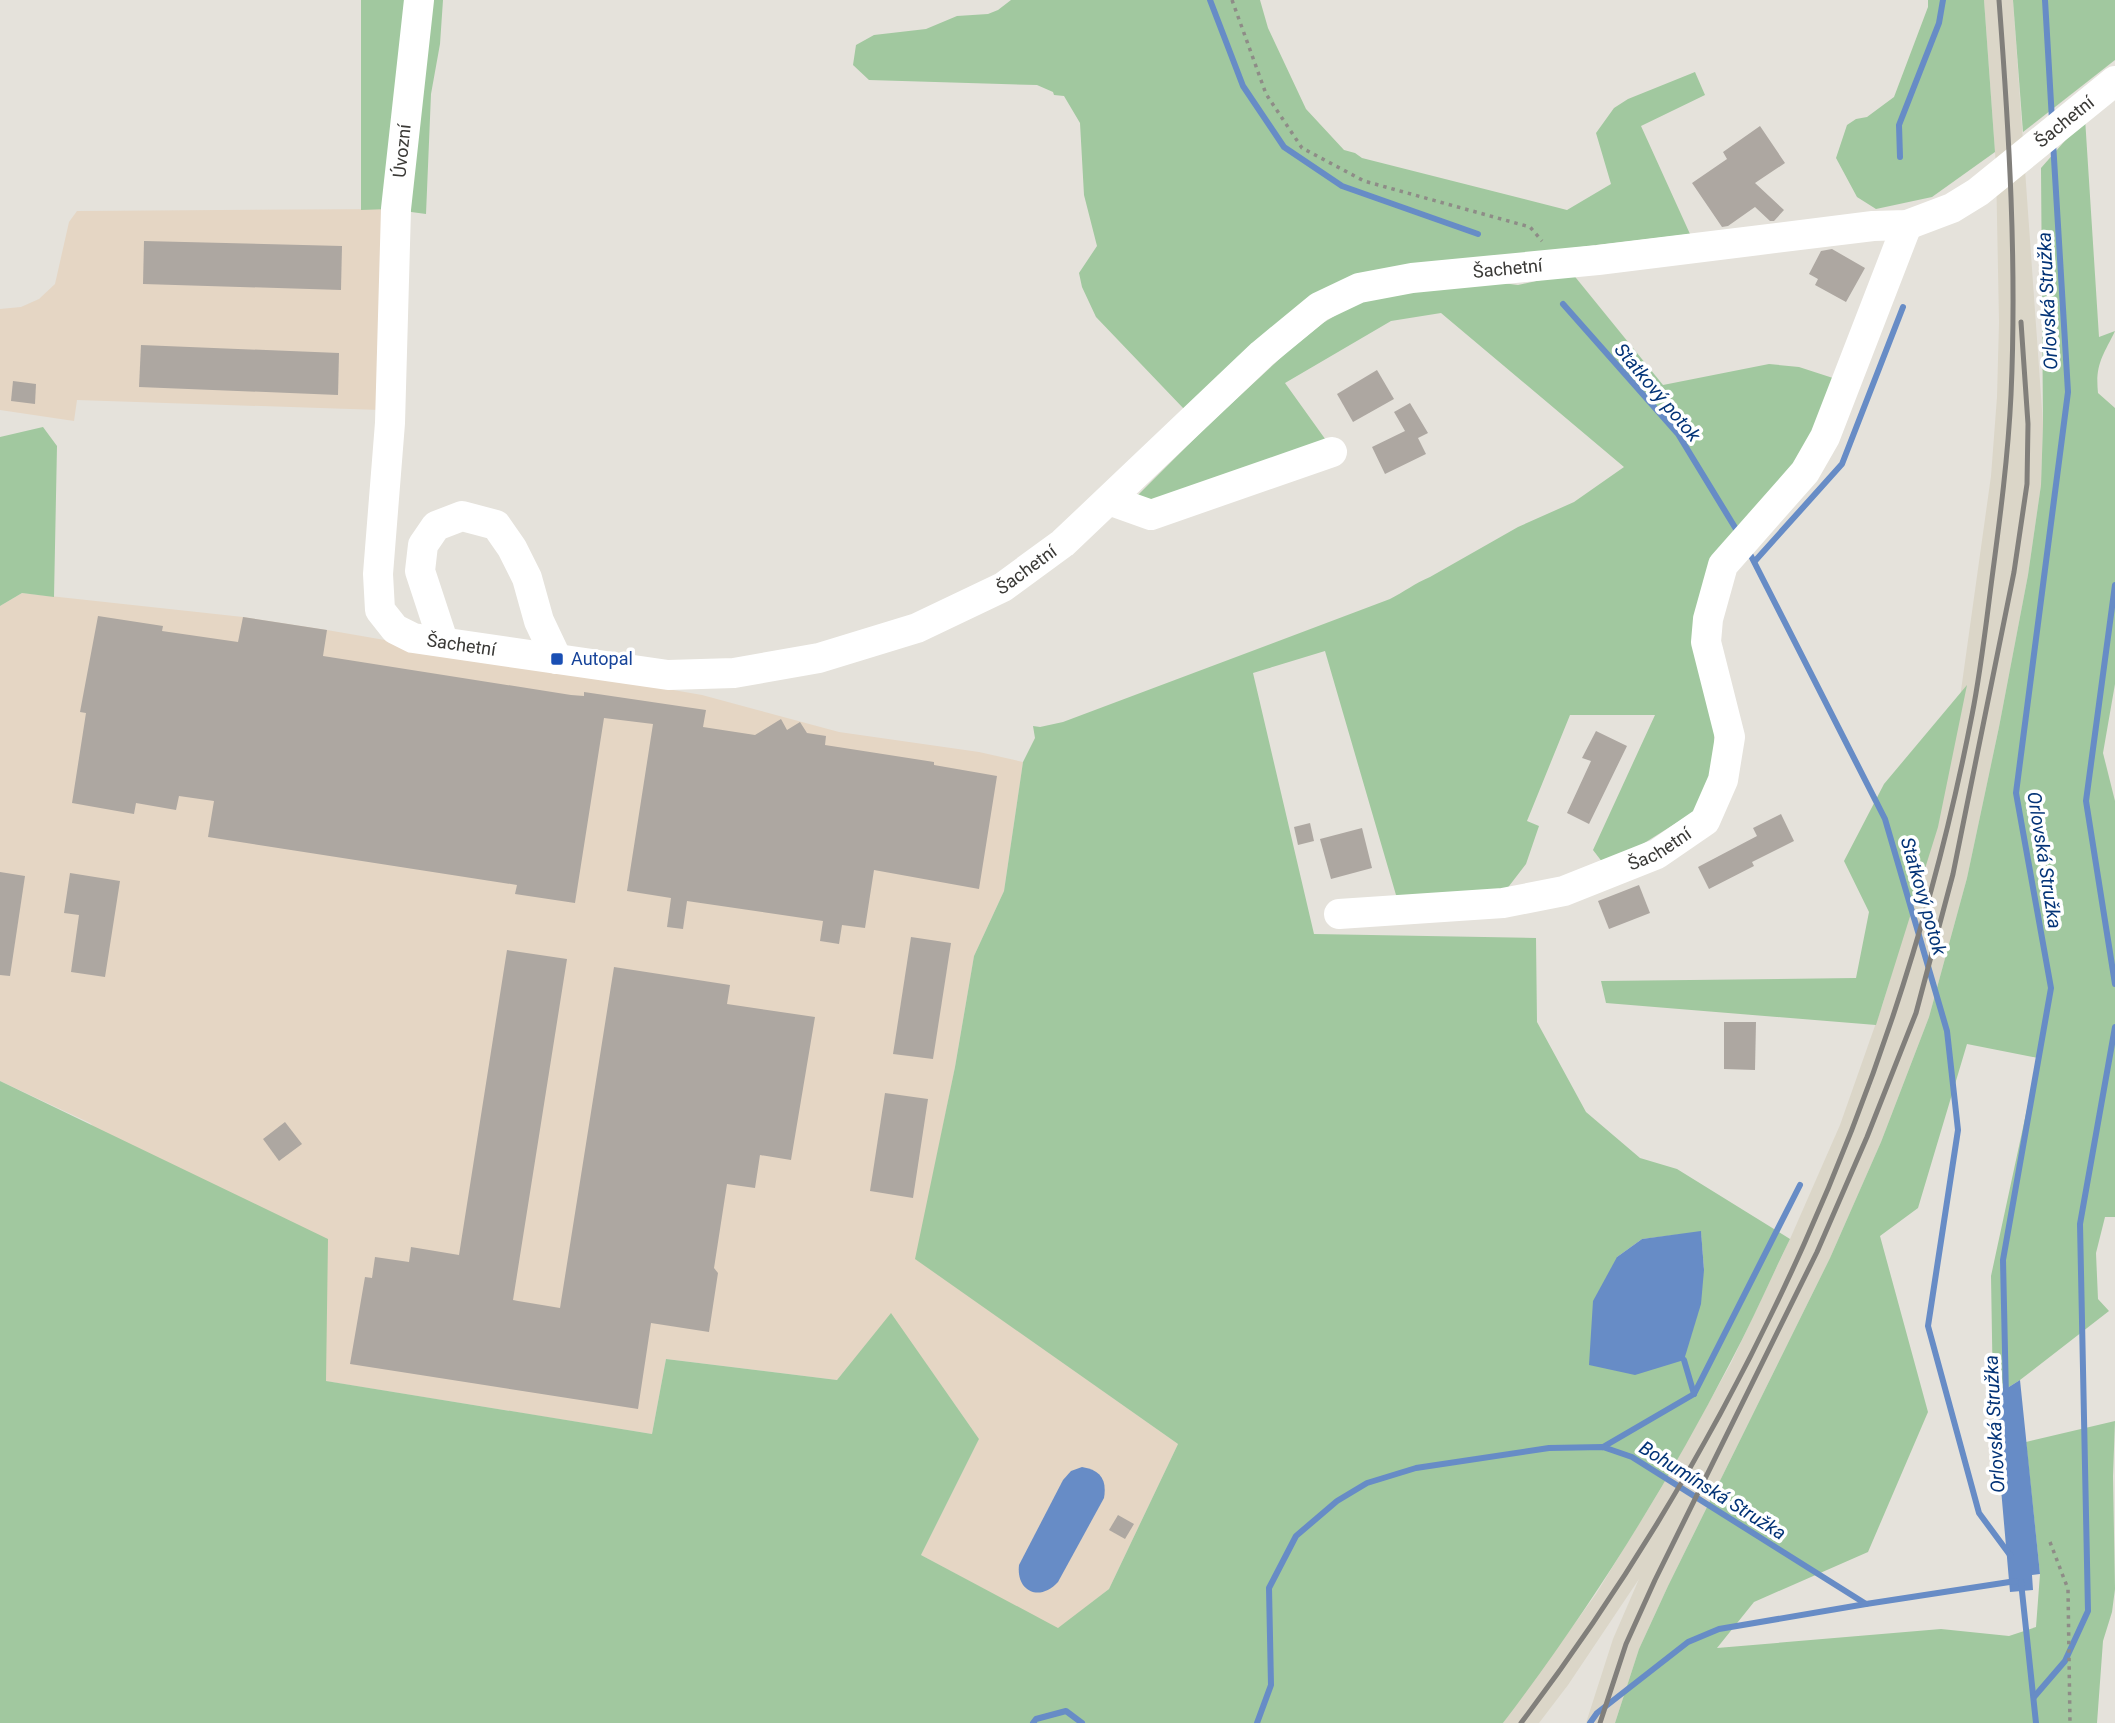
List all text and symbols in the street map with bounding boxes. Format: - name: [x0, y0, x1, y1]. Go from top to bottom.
- street label: Šachetní: [2031, 91, 2098, 152]
- street label: Úvozní: [388, 123, 415, 179]
- water label: Orlovská Stružka: [2032, 231, 2063, 371]
- street label: Šachetní: [1472, 254, 1544, 282]
- water label: Statkový potok: [1610, 338, 1706, 447]
- street label: Šachetní: [993, 540, 1061, 599]
- street label: Šachetní: [425, 629, 498, 660]
- place label: Autopal: [571, 648, 633, 669]
- marker: Autopal: [549, 651, 565, 667]
- water label: Orlovská Stružka: [2022, 790, 2067, 930]
- street label: Šachetní: [1625, 822, 1695, 875]
- water label: Statkový potok: [1896, 835, 1952, 958]
- water label: Orlovská Stružka: [1979, 1354, 2010, 1494]
- water label: Bohumínská Stružka: [1635, 1436, 1790, 1545]

